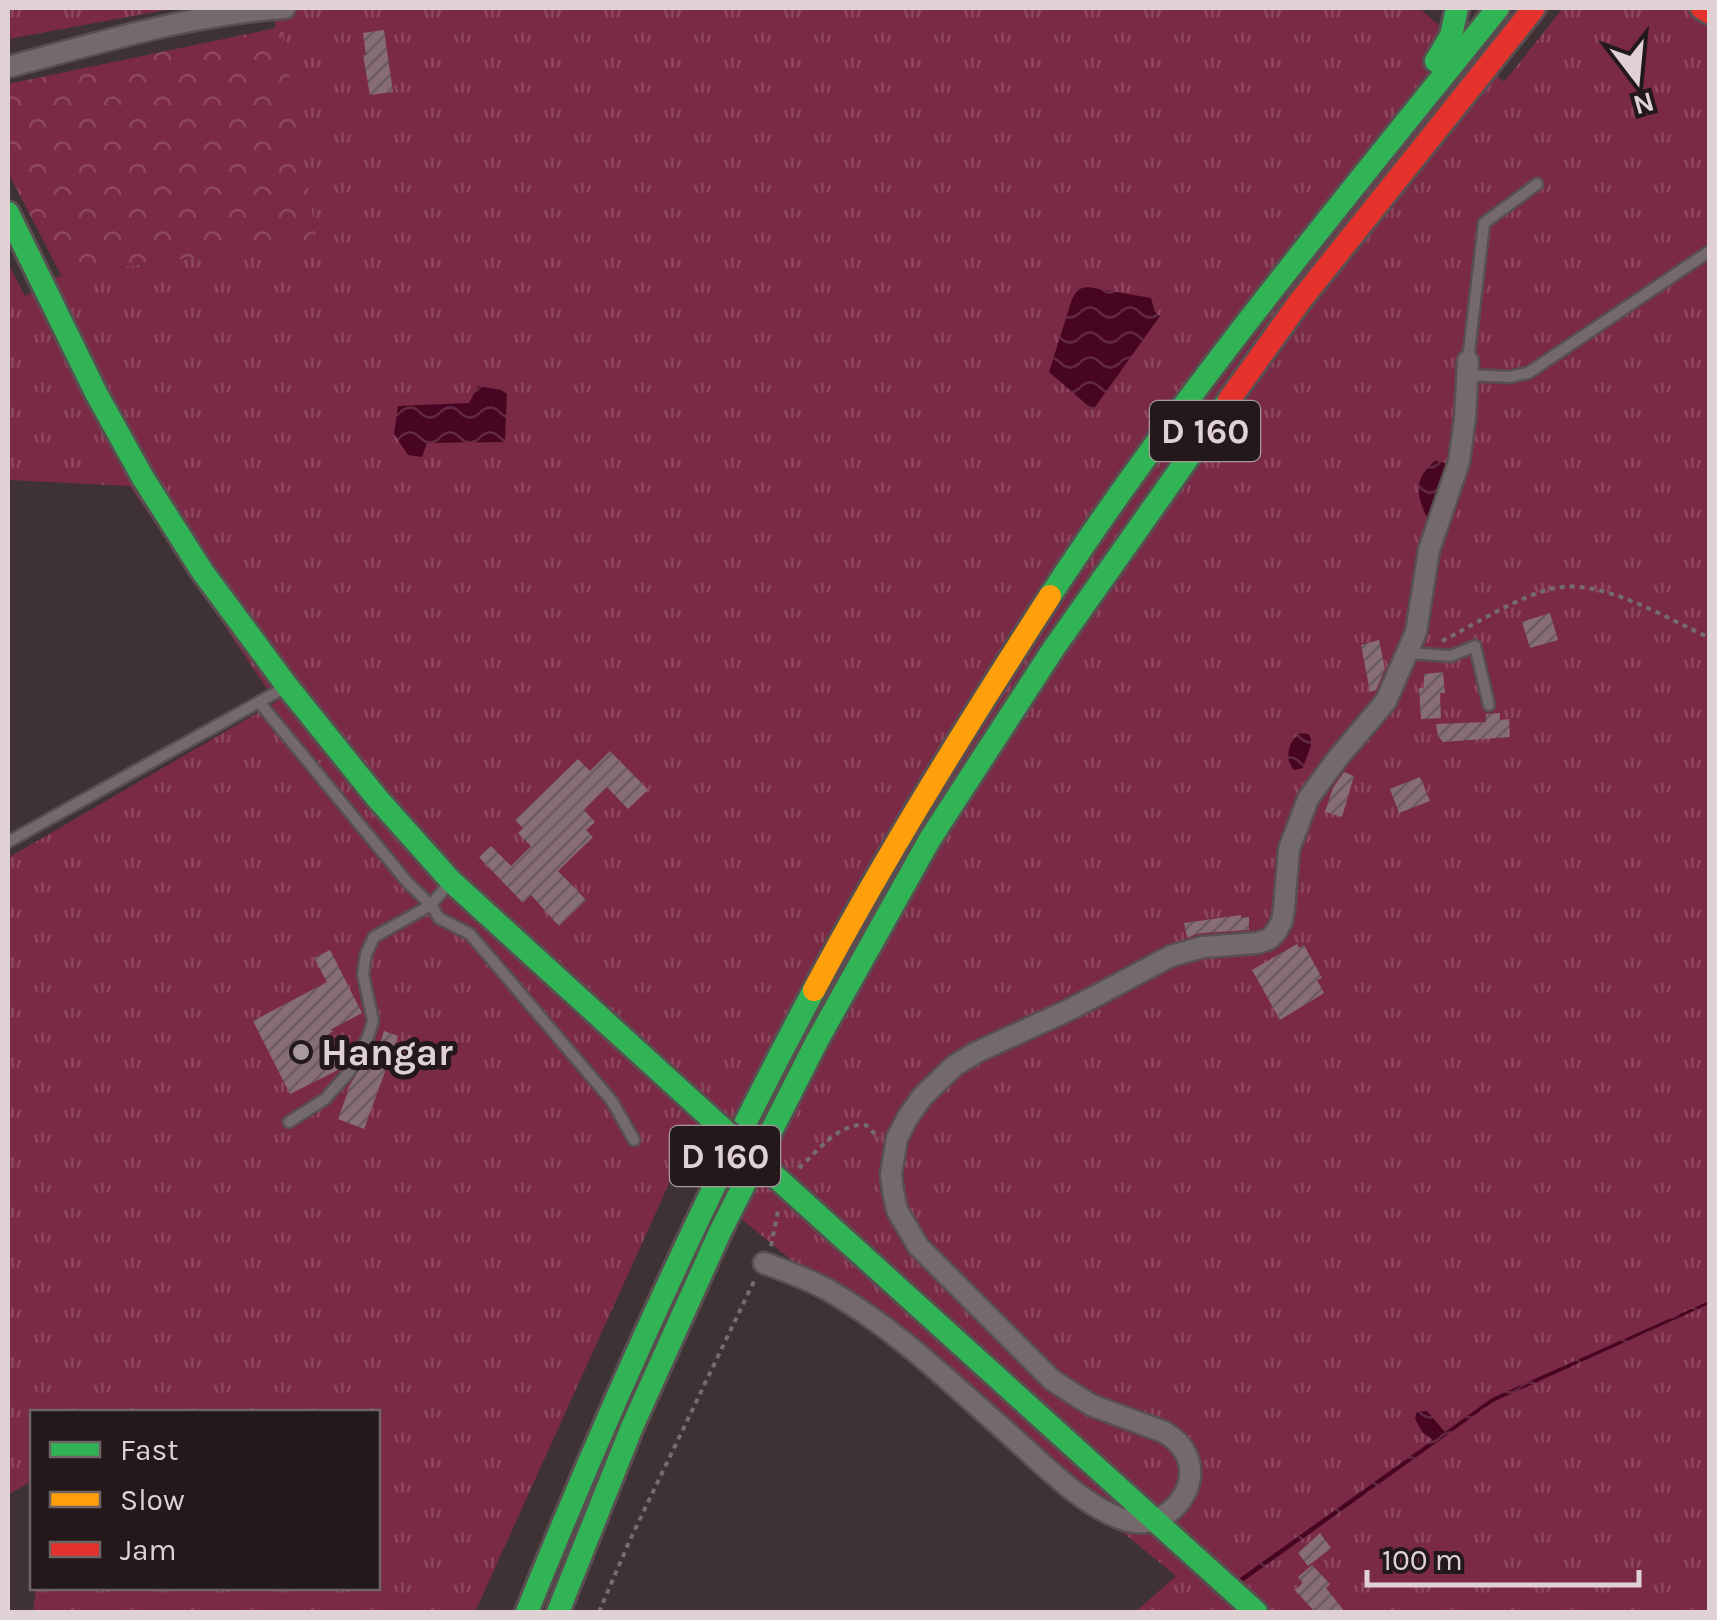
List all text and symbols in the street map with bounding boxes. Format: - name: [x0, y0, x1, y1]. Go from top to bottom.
- north arrow: [1587, 30, 1687, 130]
- text: N: [1630, 85, 1658, 122]
- road number: D 160: [1150, 401, 1260, 461]
- place label: Hangar: [321, 1030, 453, 1075]
- marker: Hangar: [290, 1041, 312, 1063]
- road number: D 160: [670, 1126, 780, 1186]
- legend: [30, 1410, 380, 1590]
- text: Fast: [120, 1432, 179, 1468]
- text: Slow: [120, 1482, 185, 1518]
- scale bar: [1367, 1525, 1640, 1587]
- text: Jam: [120, 1532, 177, 1568]
- text: 100 m: [1382, 1542, 1463, 1578]

